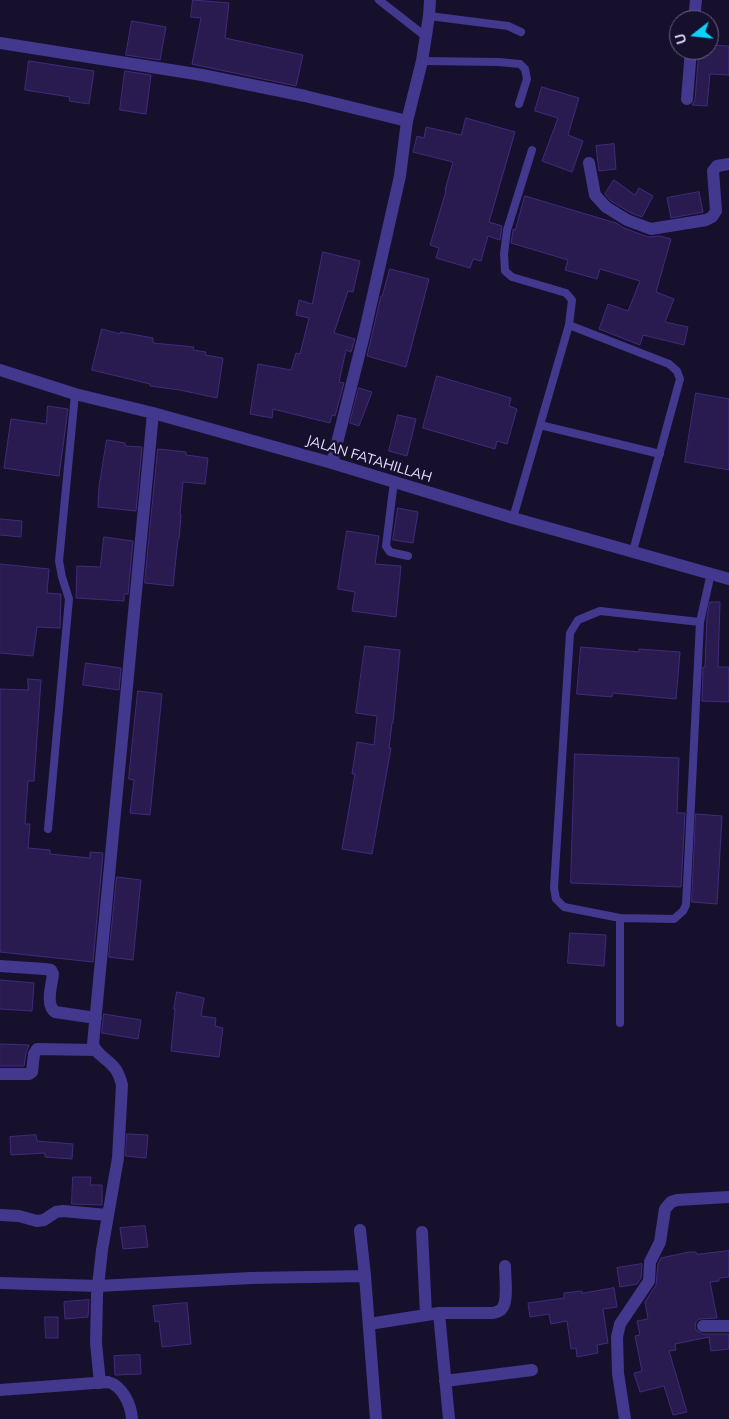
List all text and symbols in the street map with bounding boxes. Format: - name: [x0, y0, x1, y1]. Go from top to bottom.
- north arrow: [669, 10, 719, 60]
- text: U: [670, 31, 691, 46]
- street label: JALAN FATAHILLAH: [304, 432, 434, 486]

